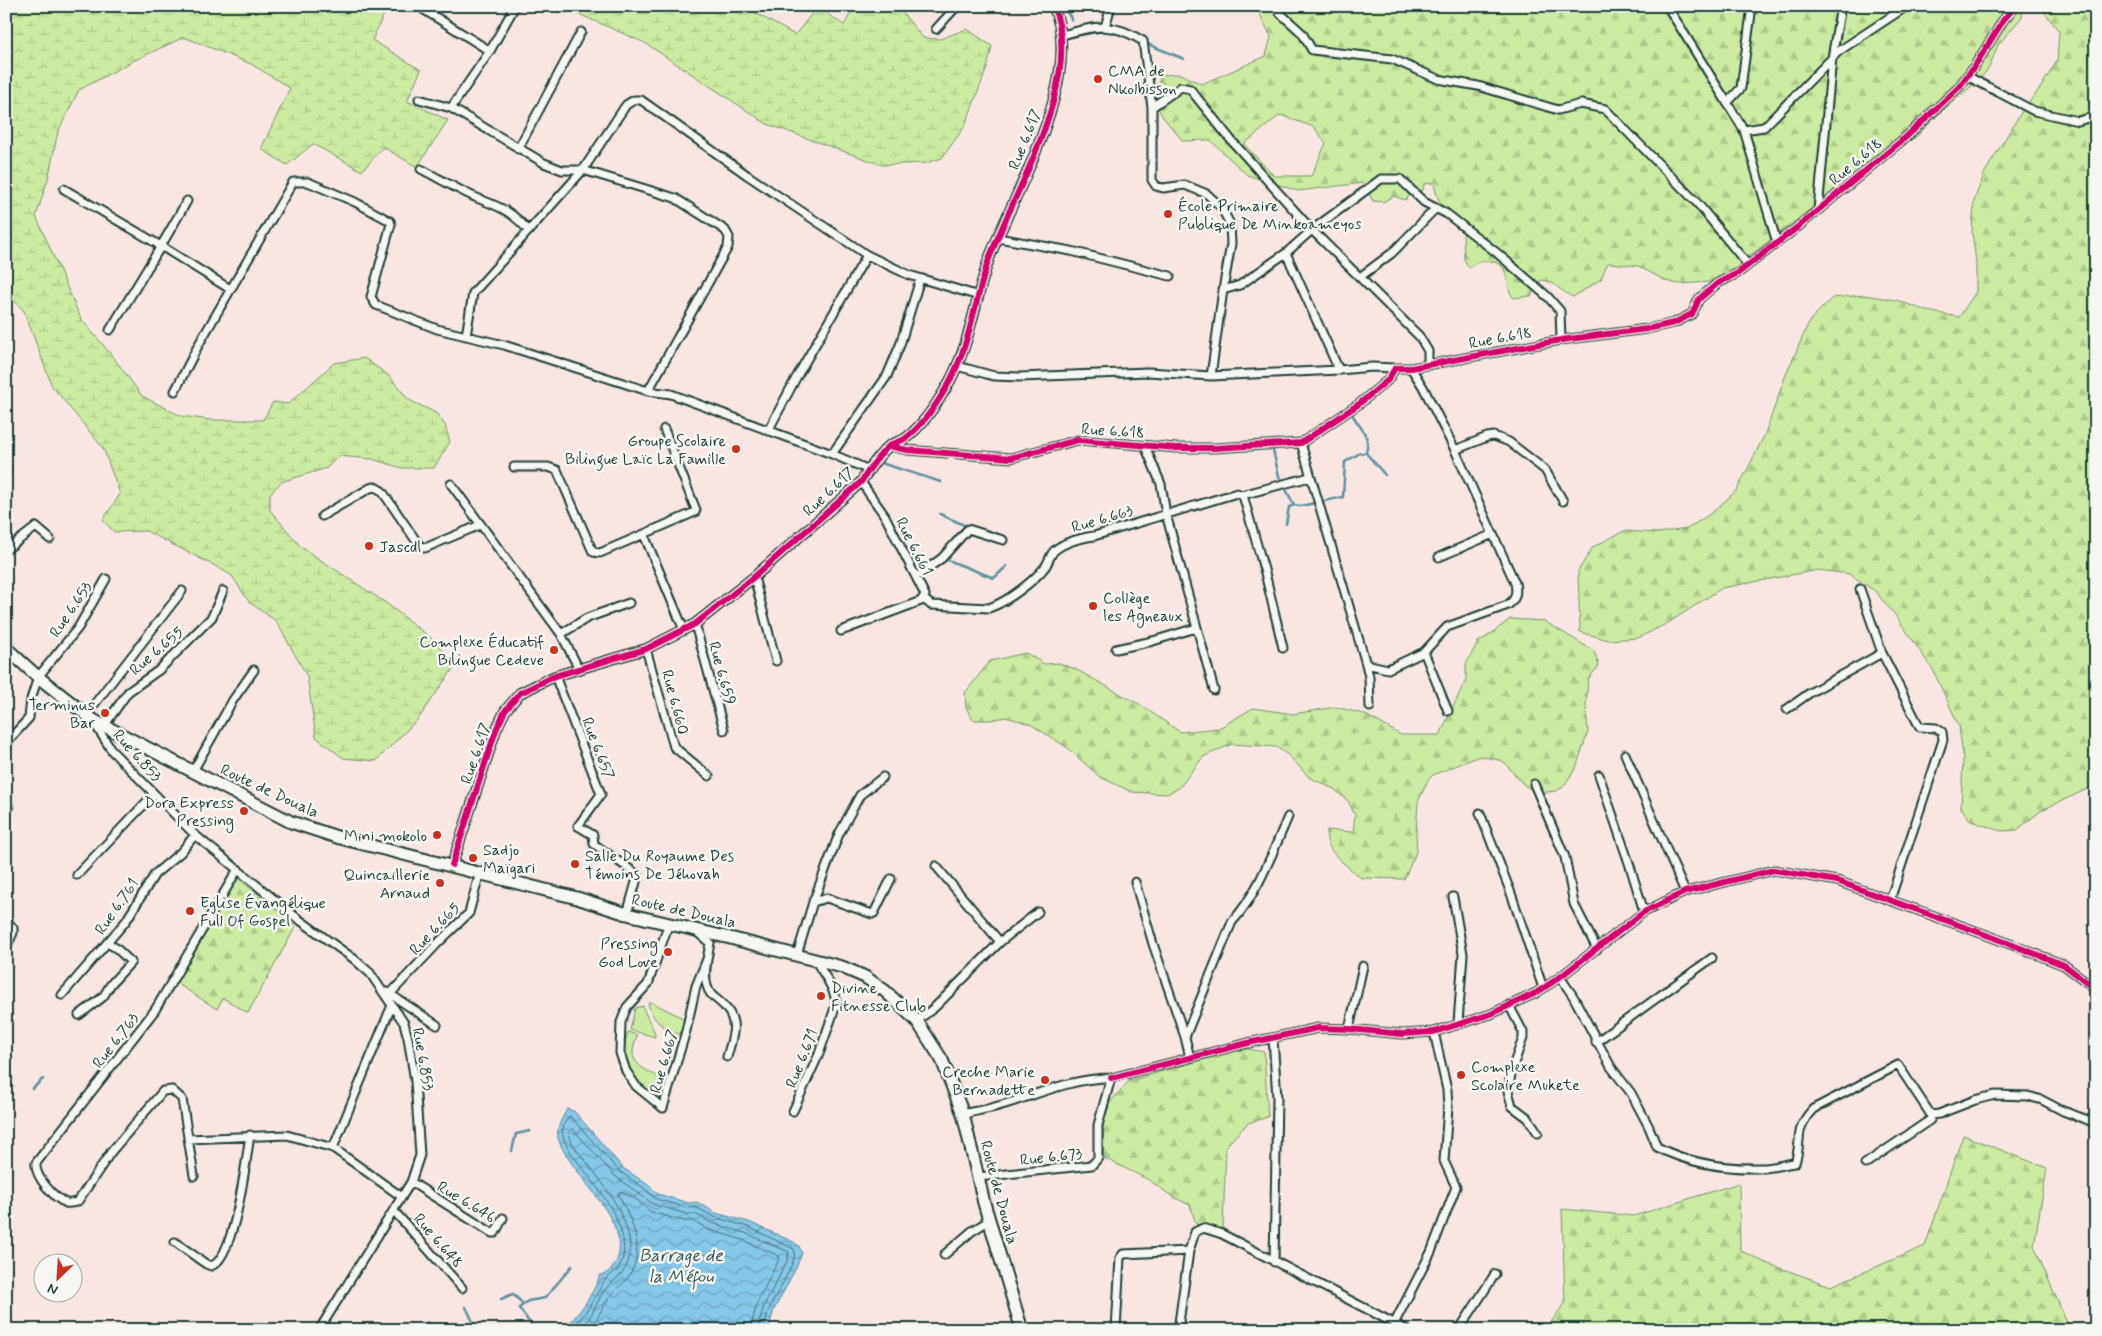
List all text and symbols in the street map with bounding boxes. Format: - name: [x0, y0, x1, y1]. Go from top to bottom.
- place label: CMA de Nkolbisson: [1108, 61, 1177, 100]
- marker: CMA de Nkolbisson: [1092, 73, 1104, 85]
- street label: Rue 6.617: [1004, 106, 1047, 173]
- street label: Rue 6.618: [1825, 134, 1887, 191]
- place label: École Primaire Publique De Minkoameyos: [1178, 196, 1361, 235]
- marker: École Primaire Publique De Minkoameyos: [1162, 208, 1174, 220]
- street label: Rue 6.618: [1467, 323, 1533, 354]
- street label: Rue 6.618: [1081, 419, 1145, 444]
- place label: Groupe Scolaire Bilingue Laïc La Famille: [565, 431, 726, 471]
- marker: Groupe Scolaire Bilingue Laïc La Famille: [730, 443, 742, 455]
- street label: Rue 6.617: [799, 463, 859, 521]
- street label: Rue 6.663: [1069, 501, 1136, 538]
- street label: Rue 6.661: [890, 514, 937, 579]
- place label: Jascdl: [379, 537, 421, 558]
- marker: Jascdl: [363, 540, 375, 552]
- street label: Rue 6.653: [45, 578, 98, 642]
- place label: Collège les Agneaux: [1103, 588, 1183, 628]
- marker: Collège les Agneaux: [1087, 600, 1099, 612]
- street label: Rue 6.655: [125, 622, 189, 680]
- place label: Complexe Éducatif Bilingue Cedeve: [419, 632, 544, 672]
- street label: Rue 6.659: [703, 639, 740, 707]
- marker: Complexe Éducatif Bilingue Cedeve: [548, 644, 560, 656]
- street label: Rue 6.660: [656, 668, 693, 737]
- place label: Terminus Bar: [29, 695, 95, 734]
- marker: Terminus Bar: [99, 707, 111, 719]
- street label: Rue 6.657: [576, 714, 619, 783]
- street label: Rue 6.617: [456, 720, 497, 787]
- street label: Rue 6.853: [108, 725, 166, 787]
- street label: Route de Douala: [217, 759, 322, 823]
- place label: Dora Express Pressing: [144, 793, 234, 833]
- marker: Dora Express Pressing: [238, 805, 250, 817]
- place label: Mini mokolo: [344, 826, 427, 847]
- marker: Mini mokolo: [431, 829, 443, 841]
- place label: Sadjo Maïgari: [483, 840, 535, 879]
- place label: Salle Du Royaume Des Témoins De Jéhovah: [585, 846, 734, 885]
- marker: Sadjo Maïgari: [467, 852, 479, 864]
- marker: Salle Du Royaume Des Témoins De Jéhovah: [569, 858, 581, 870]
- place label: Quincaillerie Arnaud: [343, 865, 430, 904]
- street label: Rue 6.761: [90, 874, 144, 939]
- marker: Quincaillerie Arnaud: [434, 877, 446, 889]
- street label: Route de Douala: [629, 889, 738, 934]
- place label: Eglise Évangélique Full Of Gospel: [200, 893, 326, 932]
- street label: Rue 6.665: [405, 898, 465, 960]
- marker: Eglise Évangélique Full Of Gospel: [184, 905, 196, 917]
- place label: Pressing God Love: [598, 934, 658, 973]
- marker: Pressing God Love: [662, 946, 674, 958]
- place label: Divine Fitnesse Club: [831, 978, 926, 1017]
- marker: Divine Fitnesse Club: [815, 990, 827, 1002]
- street label: Rue 6.763: [88, 1009, 145, 1073]
- street label: Rue 6.853: [407, 1026, 438, 1093]
- street label: Rue 6.671: [781, 1026, 824, 1091]
- street label: Rue 6.667: [645, 1027, 684, 1096]
- place label: Complexe Scolaire Mukete: [1471, 1057, 1580, 1096]
- place label: Creche Marie Bernadette: [942, 1062, 1035, 1101]
- marker: Complexe Scolaire Mukete: [1455, 1069, 1467, 1081]
- marker: Creche Marie Bernadette: [1039, 1074, 1051, 1086]
- street label: Route de Douala: [975, 1138, 1023, 1247]
- street label: Rue 6.673: [1019, 1144, 1084, 1171]
- street label: Rue 6.646: [433, 1177, 500, 1228]
- street label: Rue 6.648: [408, 1209, 467, 1273]
- water label: Barrage de la Méfou: [639, 1244, 724, 1290]
- north arrow: [32, 1254, 82, 1304]
- text: N: [45, 1279, 61, 1299]

